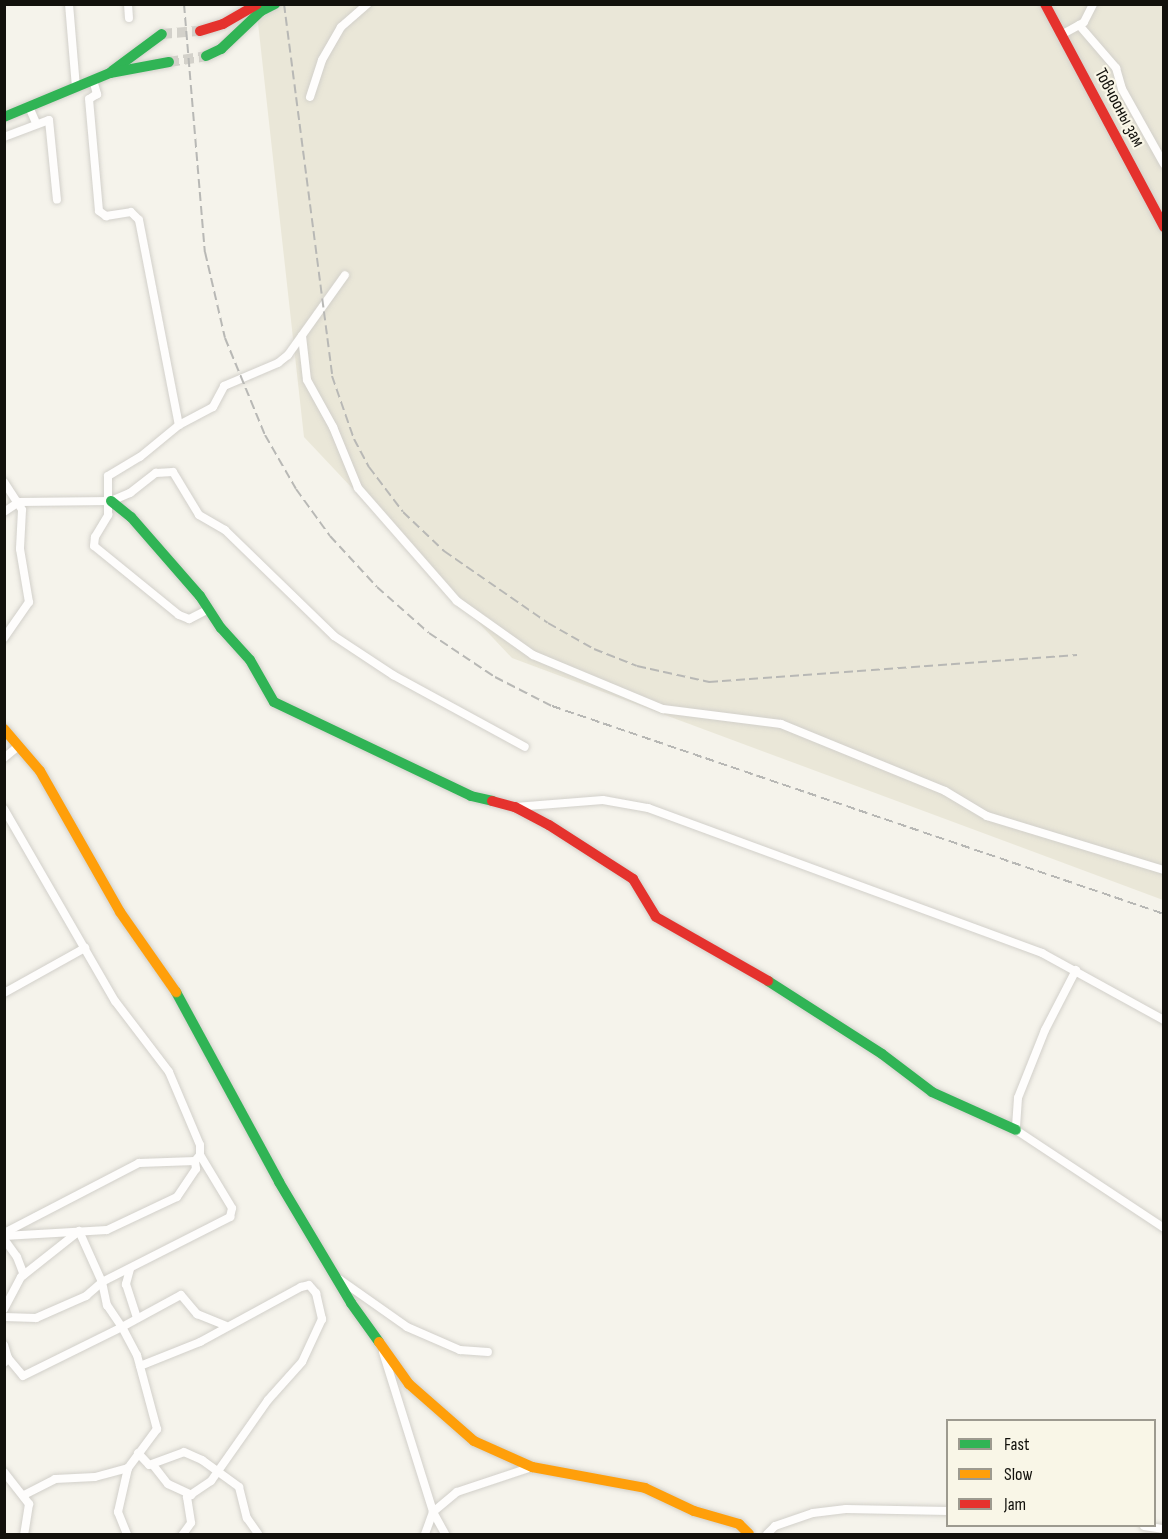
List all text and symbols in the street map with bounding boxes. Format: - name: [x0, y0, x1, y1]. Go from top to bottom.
- street label: Товчооны зам: [1089, 65, 1149, 151]
- legend: [946, 1419, 1156, 1527]
- text: Fast: [1004, 1434, 1029, 1455]
- text: Slow: [1004, 1464, 1033, 1485]
- text: Jam: [1004, 1494, 1026, 1515]

